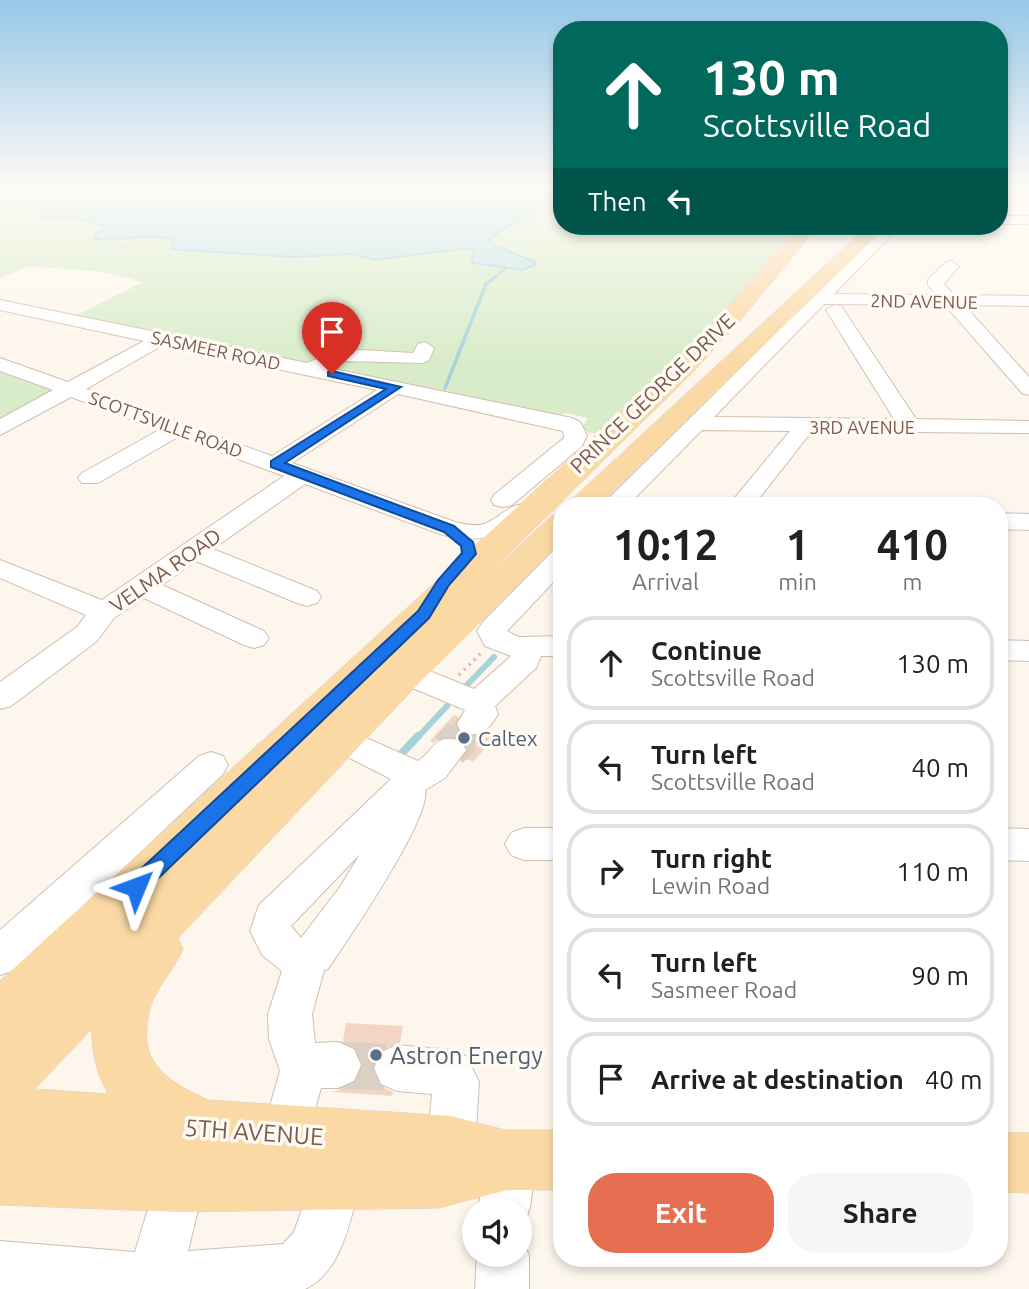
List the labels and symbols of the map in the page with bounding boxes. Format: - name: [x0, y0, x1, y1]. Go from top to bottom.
- street label: 2ND AVENUE: [870, 290, 978, 312]
- pin: [302, 302, 362, 374]
- street label: PRINCE GEORGE DRIVE: [565, 308, 739, 478]
- street label: SASMEER ROAD: [150, 327, 282, 373]
- street label: SCOTTSVILLE ROAD: [87, 387, 245, 461]
- street label: 3RD AVENUE: [809, 417, 915, 437]
- street label: VELMA ROAD: [105, 523, 225, 617]
- place label: Caltex: [478, 726, 538, 750]
- marker: Caltex: [456, 730, 472, 746]
- position arrow: [99, 850, 173, 924]
- place label: Astron Energy: [390, 1042, 543, 1069]
- marker: Astron Energy: [368, 1047, 384, 1063]
- street label: 5TH AVENUE: [184, 1114, 324, 1150]

